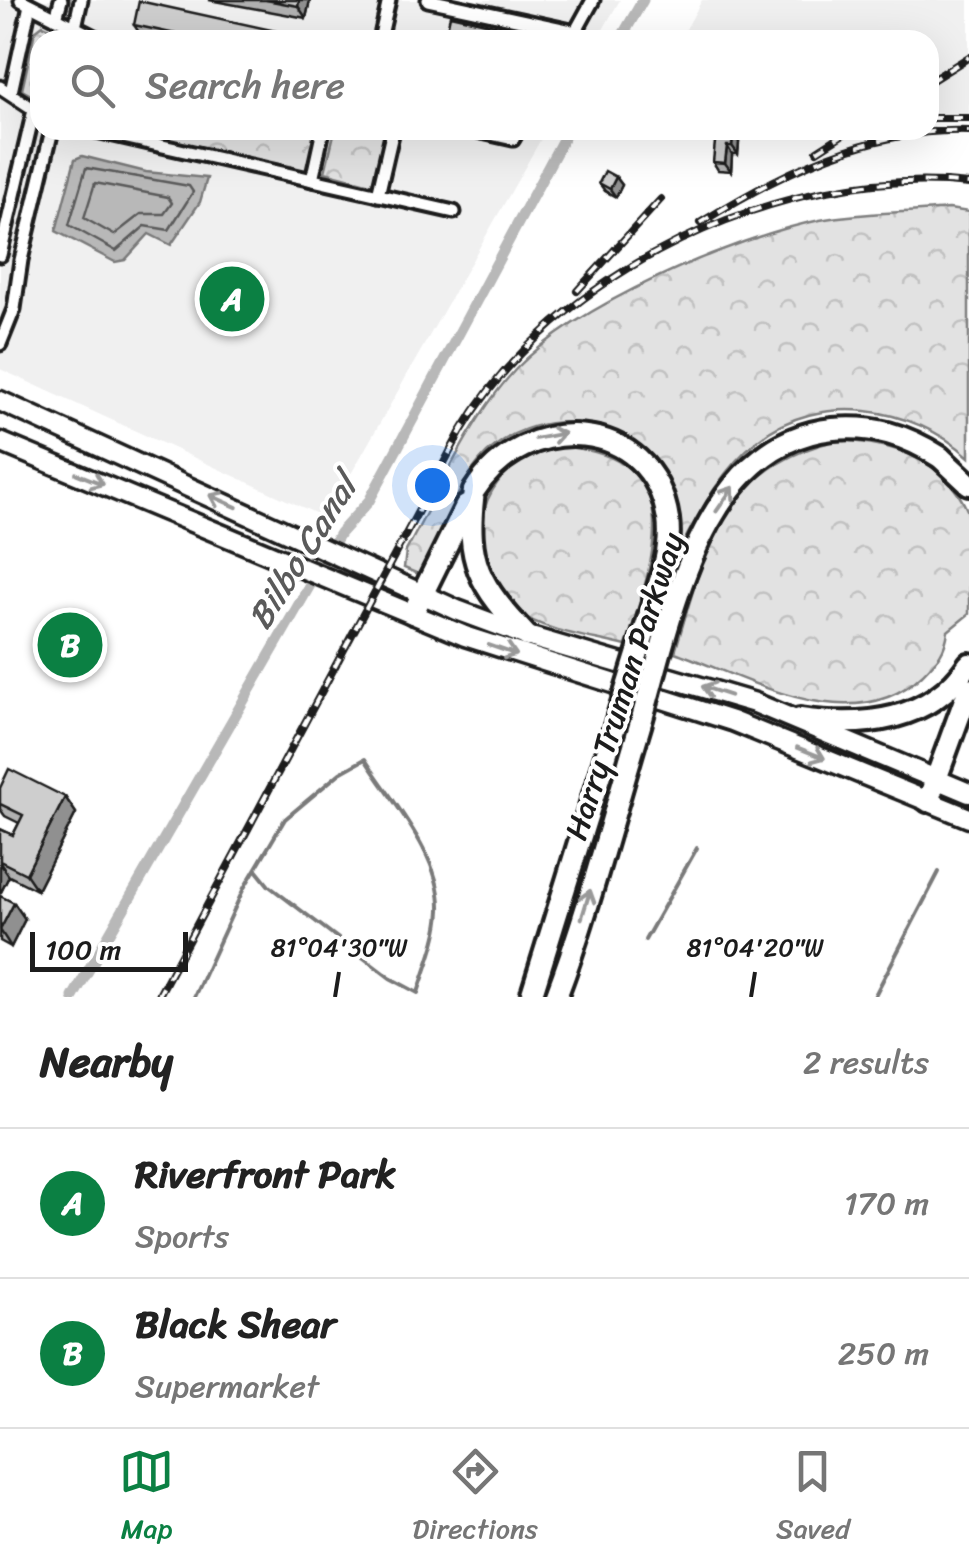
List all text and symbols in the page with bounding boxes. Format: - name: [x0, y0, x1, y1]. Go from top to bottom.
- search box: [30, 30, 939, 140]
- text: Search here: [145, 52, 345, 119]
- icon: search: [65, 58, 120, 113]
- pin: A: [200, 262, 264, 336]
- one-way arrow: [533, 426, 565, 445]
- water label: Bilbo Canal: [230, 455, 378, 642]
- your location: [407, 460, 458, 511]
- one-way arrow: [74, 471, 105, 489]
- one-way arrow: [714, 486, 735, 513]
- one-way arrow: [208, 491, 238, 509]
- street label: Harry Truman Parkway: [548, 524, 701, 848]
- pin: B: [38, 608, 102, 682]
- one-way arrow: [487, 642, 518, 660]
- one-way arrow: [701, 680, 733, 698]
- one-way arrow: [795, 746, 826, 764]
- one-way arrow: [578, 889, 596, 921]
- text: 100 m: [45, 925, 121, 974]
- text: 81°04'30"W: [271, 925, 408, 970]
- text: 81°04'20"W: [686, 925, 824, 970]
- scale bar: [30, 927, 188, 971]
- text: Nearby: [40, 1025, 173, 1099]
- text: 2 results: [803, 1034, 929, 1091]
- text: Riverfront Park: [135, 1141, 396, 1208]
- text: A: [62, 1175, 83, 1232]
- text: 170 m: [844, 1175, 929, 1232]
- text: Sports: [135, 1208, 229, 1265]
- text: Black Shear: [135, 1291, 336, 1358]
- text: B: [62, 1325, 83, 1382]
- text: 250 m: [838, 1325, 929, 1382]
- text: Supermarket: [135, 1358, 319, 1415]
- tab: Map: [119, 1444, 174, 1553]
- tab: Directions: [412, 1444, 538, 1553]
- tab: Saved: [776, 1444, 850, 1553]

